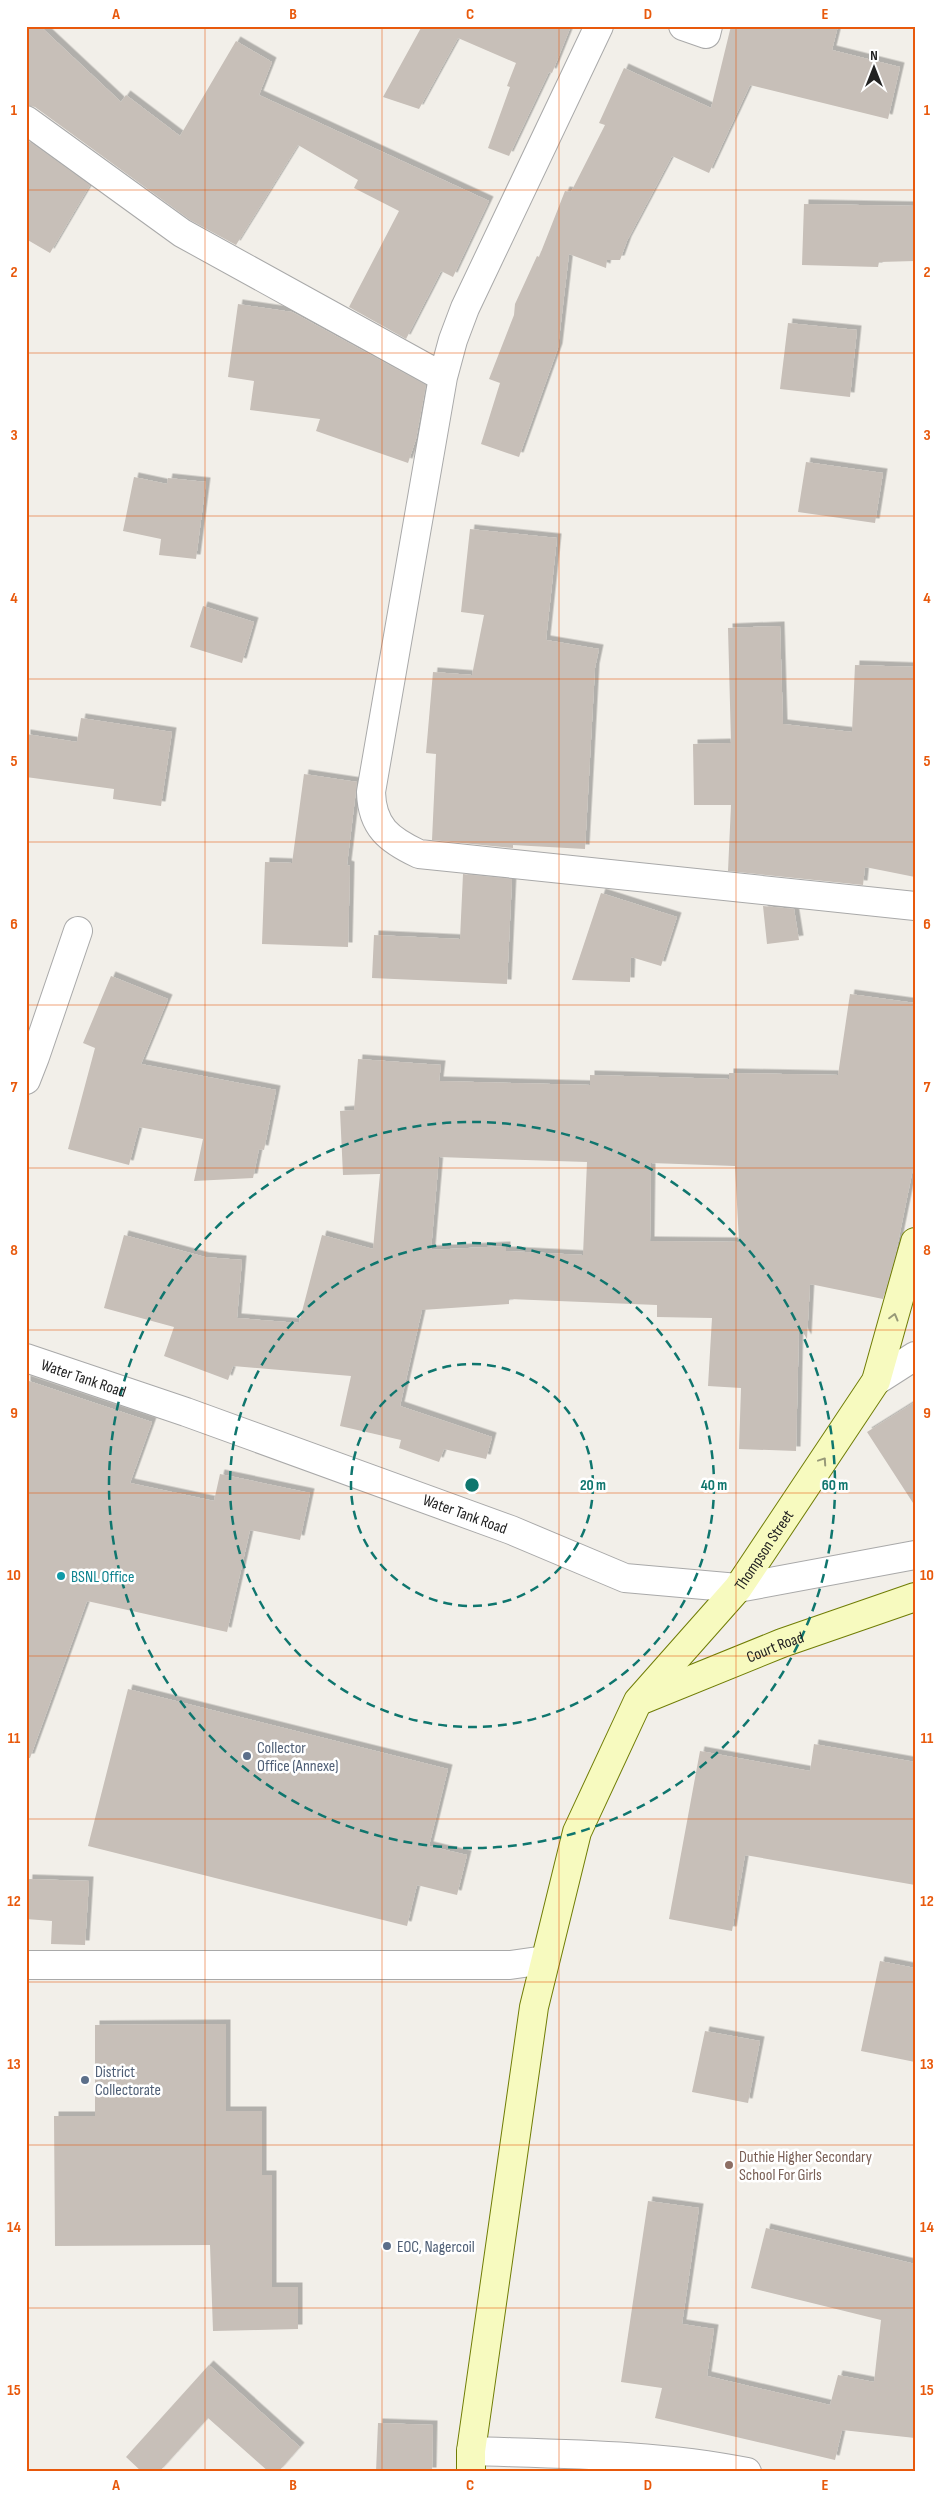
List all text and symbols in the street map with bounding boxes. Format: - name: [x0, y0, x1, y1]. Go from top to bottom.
- text: A: [111, 5, 120, 24]
- text: B: [289, 5, 297, 24]
- text: C: [466, 5, 474, 24]
- text: D: [644, 5, 652, 24]
- text: E: [822, 5, 829, 24]
- north arrow: [848, 42, 898, 92]
- text: N: [870, 47, 878, 64]
- text: 1: [11, 101, 18, 120]
- text: 1: [924, 101, 931, 120]
- text: 2: [10, 263, 18, 282]
- text: 2: [923, 263, 931, 282]
- text: 3: [10, 426, 18, 445]
- text: 3: [923, 426, 931, 445]
- text: 4: [10, 589, 18, 608]
- text: 4: [923, 589, 931, 608]
- text: 5: [10, 752, 18, 771]
- text: 5: [923, 752, 931, 771]
- text: 6: [10, 915, 18, 934]
- text: 6: [923, 915, 931, 934]
- text: 7: [11, 1078, 18, 1097]
- text: 7: [924, 1078, 931, 1097]
- text: 8: [10, 1241, 18, 1260]
- text: 8: [923, 1241, 931, 1260]
- one-way arrow: [888, 1312, 899, 1321]
- street label: Water Tank Road: [38, 1356, 128, 1402]
- text: 9: [10, 1404, 18, 1423]
- text: 9: [923, 1404, 931, 1423]
- one-way arrow: [817, 1457, 826, 1466]
- centre of rings: [463, 1476, 481, 1494]
- text: 20 m: [580, 1476, 606, 1495]
- text: 40 m: [701, 1476, 727, 1495]
- text: 60 m: [822, 1476, 848, 1495]
- street label: Water Tank Road: [420, 1491, 510, 1539]
- street label: Thompson Street: [731, 1507, 798, 1594]
- text: 10: [7, 1566, 21, 1585]
- text: 10: [920, 1566, 934, 1585]
- place label: BSNL Office: [71, 1568, 134, 1587]
- marker: BSNL Office: [55, 1570, 67, 1582]
- street label: Court Road: [744, 1628, 806, 1667]
- text: 11: [8, 1729, 21, 1748]
- text: 11: [921, 1729, 934, 1748]
- place label: Collector Office (Annexe): [257, 1739, 339, 1776]
- marker: Collector Office (Annexe): [241, 1750, 253, 1762]
- text: 12: [7, 1892, 21, 1911]
- text: 12: [920, 1892, 934, 1911]
- text: 13: [7, 2055, 21, 2074]
- text: 13: [920, 2055, 934, 2074]
- place label: District Collectorate: [95, 2063, 161, 2100]
- marker: District Collectorate: [79, 2074, 91, 2086]
- place label: Duthie Higher Secondary School For Girls: [739, 2148, 872, 2185]
- marker: Duthie Higher Secondary School For Girls: [723, 2159, 735, 2171]
- text: 14: [7, 2218, 21, 2237]
- text: 14: [920, 2218, 934, 2237]
- place label: EOC, Nagercoil: [397, 2238, 475, 2257]
- marker: EOC, Nagercoil: [381, 2240, 393, 2252]
- text: 15: [7, 2381, 21, 2400]
- text: 15: [920, 2381, 934, 2400]
- text: A: [111, 2476, 120, 2495]
- text: B: [289, 2476, 297, 2495]
- text: C: [466, 2476, 474, 2495]
- text: D: [644, 2476, 652, 2495]
- text: E: [822, 2476, 829, 2495]

